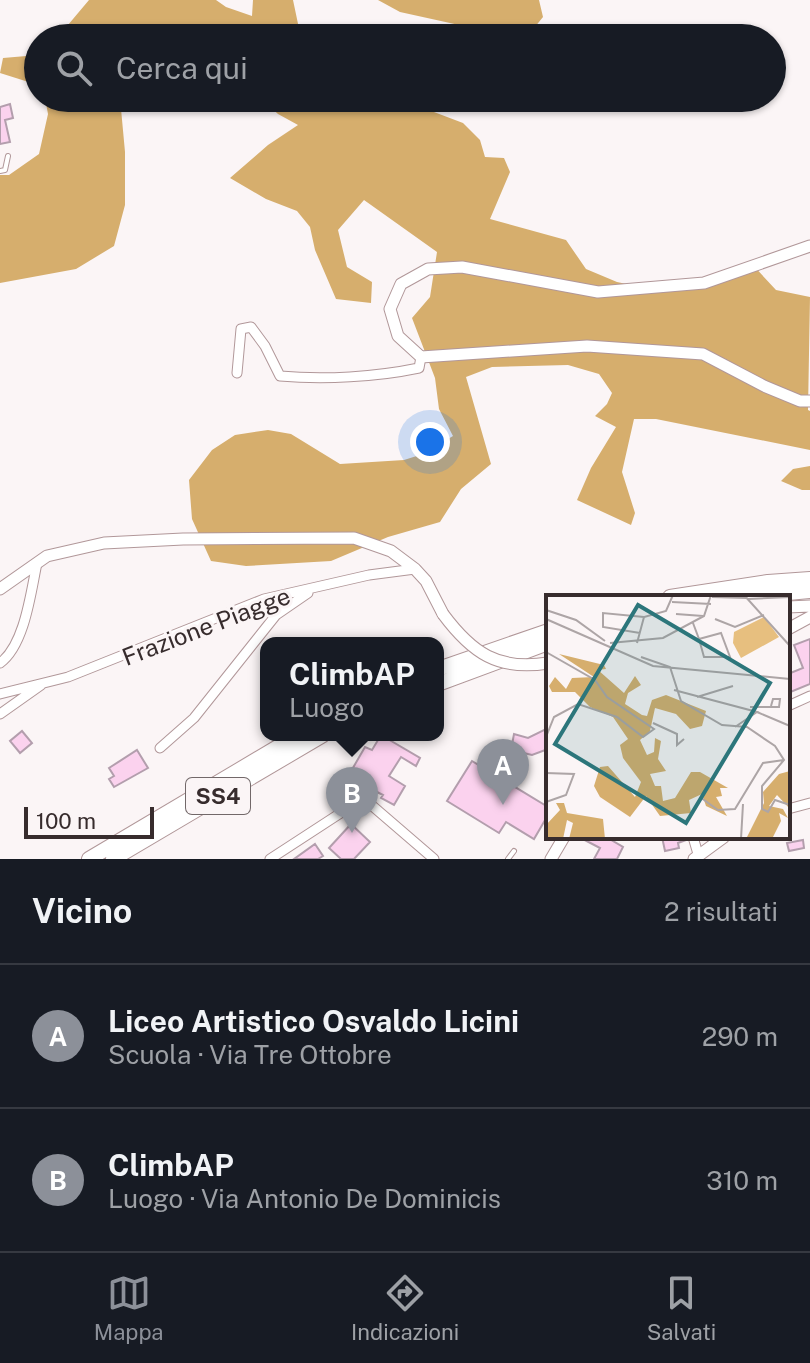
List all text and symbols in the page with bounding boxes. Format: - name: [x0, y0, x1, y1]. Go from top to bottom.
- search box: [24, 24, 786, 112]
- icon: search: [52, 46, 96, 90]
- text: Cerca qui: [116, 50, 248, 86]
- your location: [410, 422, 450, 462]
- street label: Frazione Piagge: [118, 581, 294, 671]
- inset map: [546, 595, 790, 839]
- popup: [260, 637, 444, 741]
- text: ClimbAP: [289, 656, 415, 692]
- text: Luogo: [289, 692, 364, 723]
- pin: A: [477, 739, 529, 805]
- pin: B: [326, 767, 378, 833]
- road number: SS4: [186, 778, 250, 814]
- scale bar: [24, 803, 154, 839]
- text: 100 m: [36, 808, 96, 834]
- text: Vicino: [32, 891, 132, 931]
- text: 2 risultati: [664, 896, 778, 927]
- text: Liceo Artistico Osvaldo Licini: [108, 1003, 519, 1039]
- text: A: [49, 1021, 67, 1052]
- text: 290 m: [702, 1021, 778, 1052]
- text: Scuola · Via Tre Ottobre: [108, 1039, 392, 1070]
- text: ClimbAP: [108, 1147, 234, 1183]
- text: B: [49, 1165, 67, 1196]
- text: 310 m: [706, 1165, 778, 1196]
- text: Luogo · Via Antonio De Dominicis: [108, 1183, 501, 1214]
- tab: Mappa: [94, 1271, 164, 1345]
- tab: Indicazioni: [351, 1271, 459, 1345]
- tab: Salvati: [647, 1271, 716, 1345]

